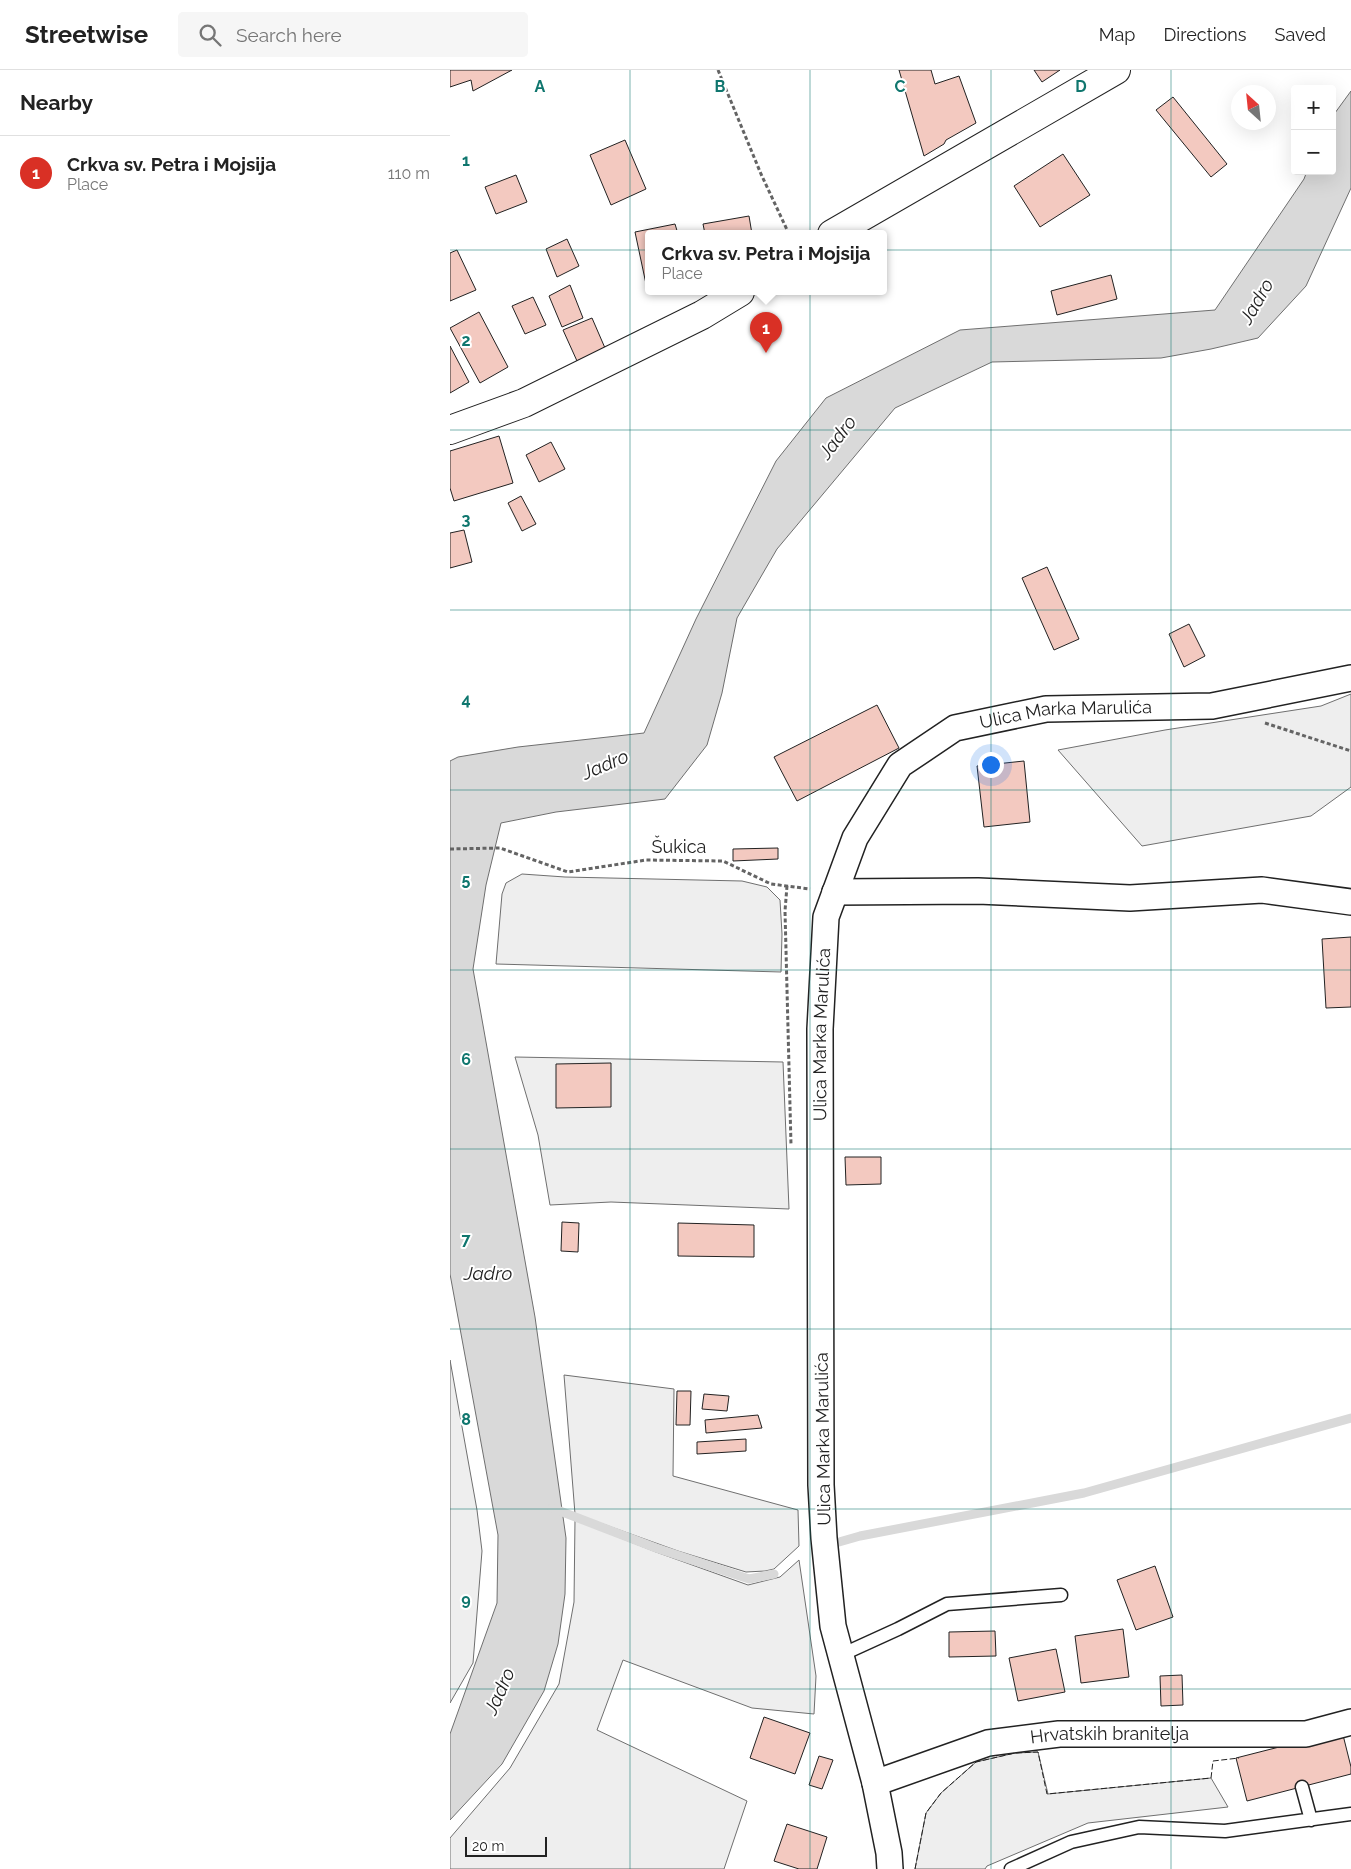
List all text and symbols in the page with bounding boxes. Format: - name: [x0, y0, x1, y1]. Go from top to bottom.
- search box: [178, 12, 528, 57]
- text: Streetwise: [25, 20, 148, 49]
- icon: search: [196, 21, 224, 49]
- text: Search here: [236, 24, 342, 46]
- text: Map: [1099, 24, 1135, 45]
- text: Directions: [1163, 24, 1247, 45]
- text: Saved: [1275, 24, 1326, 45]
- text: A: [535, 77, 546, 96]
- text: B: [715, 77, 726, 96]
- text: C: [895, 77, 906, 96]
- text: D: [1075, 77, 1087, 96]
- north arrow: [1231, 85, 1276, 130]
- map controls: [1291, 85, 1336, 175]
- button: +: [1291, 85, 1336, 130]
- text: Nearby: [20, 90, 93, 115]
- button: −: [1291, 130, 1336, 175]
- text: 1: [462, 151, 470, 170]
- text: Crkva sv. Petra i Mojsija: [67, 153, 276, 175]
- text: 1: [32, 164, 40, 183]
- text: 110 m: [388, 164, 430, 183]
- text: Place: [67, 175, 108, 194]
- popup: [645, 230, 887, 295]
- text: Crkva sv. Petra i Mojsija: [661, 242, 871, 264]
- text: Place: [661, 264, 703, 283]
- water label: Jadro: [1234, 274, 1278, 328]
- pin: 1: [750, 312, 782, 353]
- text: 2: [461, 331, 471, 350]
- water label: Jadro: [813, 411, 860, 464]
- text: 3: [462, 510, 471, 529]
- text: 4: [461, 690, 471, 709]
- street label: Ulica Marka Marulića: [978, 696, 1152, 733]
- water label: Jadro: [577, 744, 632, 784]
- your location: [978, 752, 1004, 778]
- street label: Šukica: [652, 835, 706, 857]
- text: 5: [462, 870, 471, 889]
- street label: Ulica Marka Marulića: [809, 947, 834, 1121]
- text: 6: [461, 1050, 471, 1069]
- text: 7: [462, 1230, 471, 1249]
- water label: Jadro: [463, 1262, 512, 1284]
- street label: Ulica Marka Marulića: [810, 1352, 835, 1526]
- text: 8: [461, 1410, 471, 1429]
- text: 9: [461, 1590, 471, 1609]
- water label: Jadro: [479, 1664, 519, 1719]
- street label: Hrvatskih branitelja: [1029, 1723, 1189, 1748]
- scale bar: [465, 1834, 548, 1857]
- text: 20 m: [472, 1838, 504, 1854]

